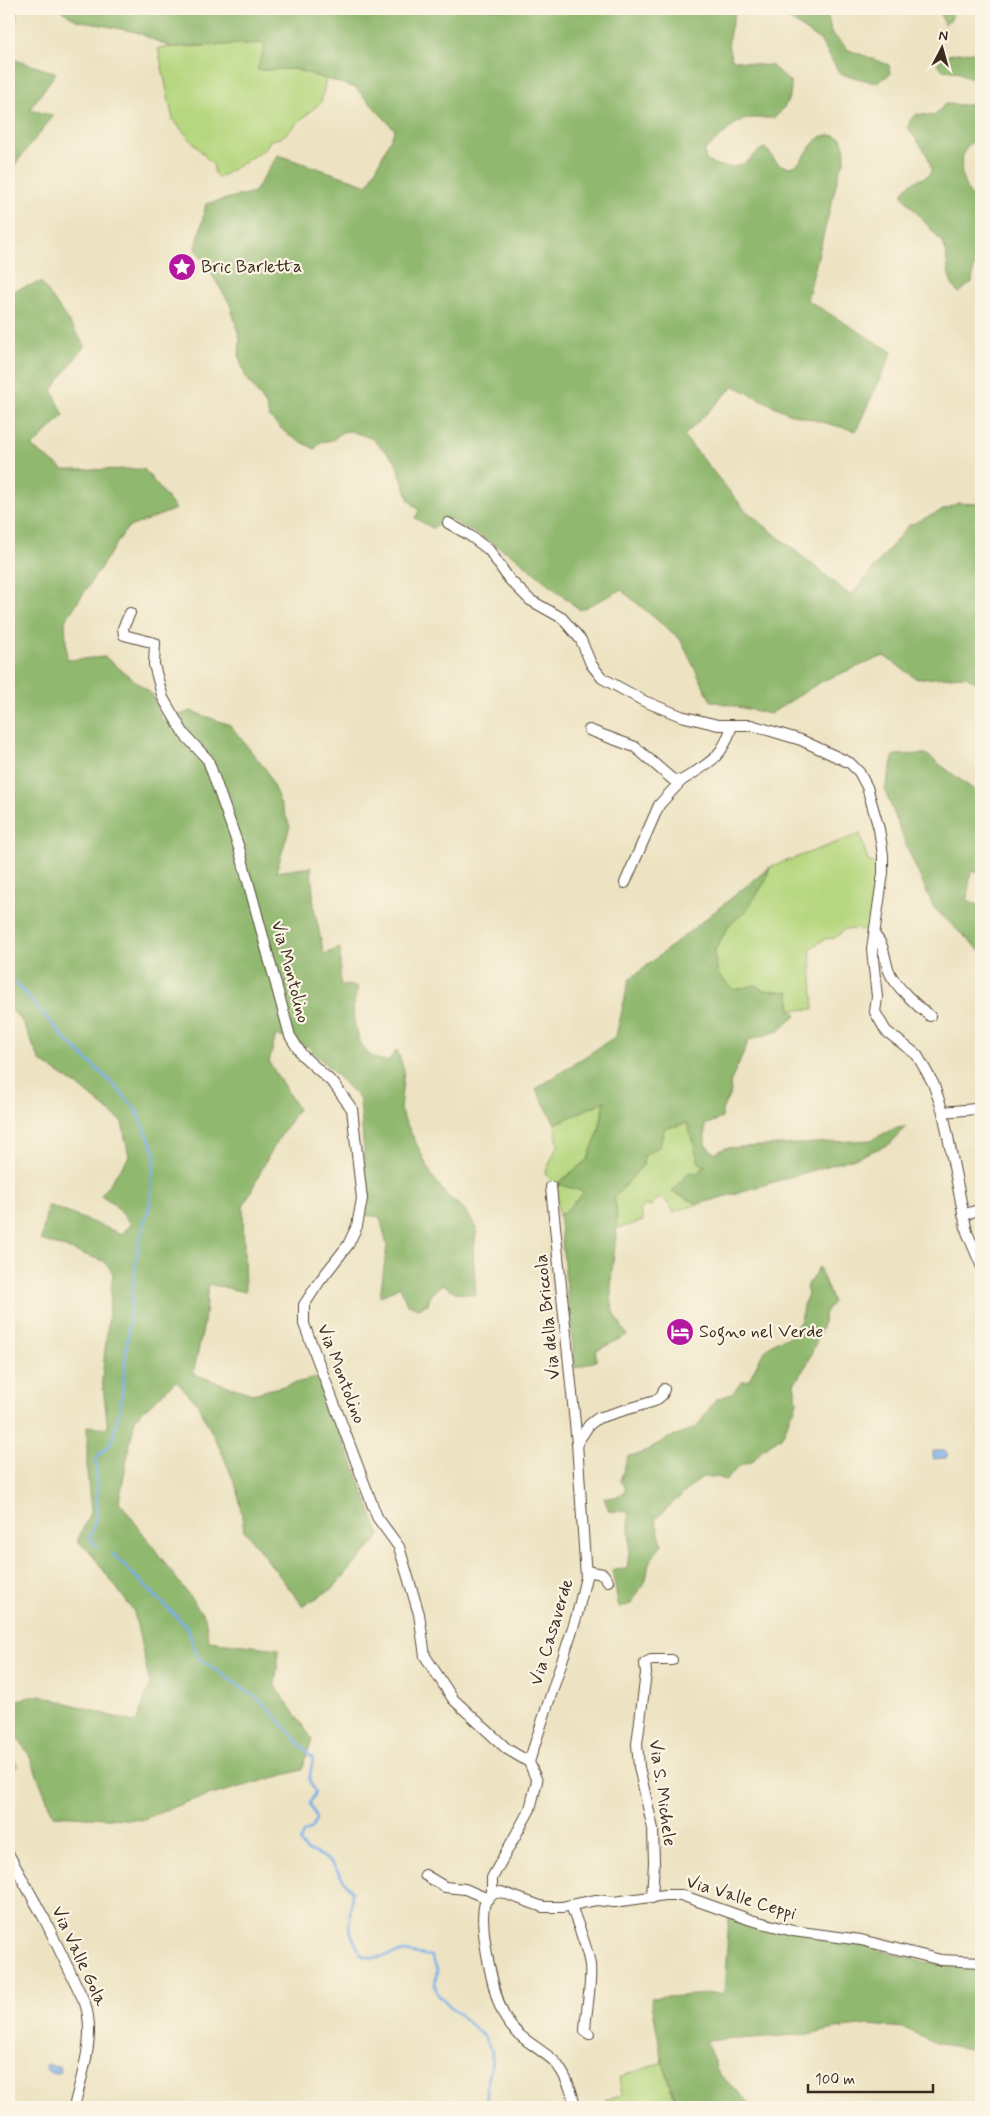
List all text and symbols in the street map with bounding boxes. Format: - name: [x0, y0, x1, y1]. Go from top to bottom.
- north arrow: [918, 22, 968, 72]
- text: N: [938, 27, 949, 46]
- place icon: Bric Barletta: [167, 252, 197, 282]
- place label: Bric Barletta: [201, 255, 302, 279]
- street label: Via Montolino: [265, 918, 315, 1026]
- street label: Via della Briccola: [529, 1253, 567, 1381]
- hotel icon: Sogno nel Verde: [665, 1317, 695, 1347]
- place label: Sogno nel Verde: [699, 1320, 823, 1346]
- street label: Via Montolino: [311, 1321, 371, 1427]
- street label: Via Casaverde: [524, 1576, 580, 1688]
- street label: Via S. Michele: [643, 1738, 681, 1848]
- street label: Via Valle Ceppi: [683, 1870, 799, 1926]
- street label: Via Valle Gola: [45, 1902, 113, 2010]
- scale bar: [808, 2061, 932, 2093]
- text: 100 m: [815, 2070, 855, 2090]

